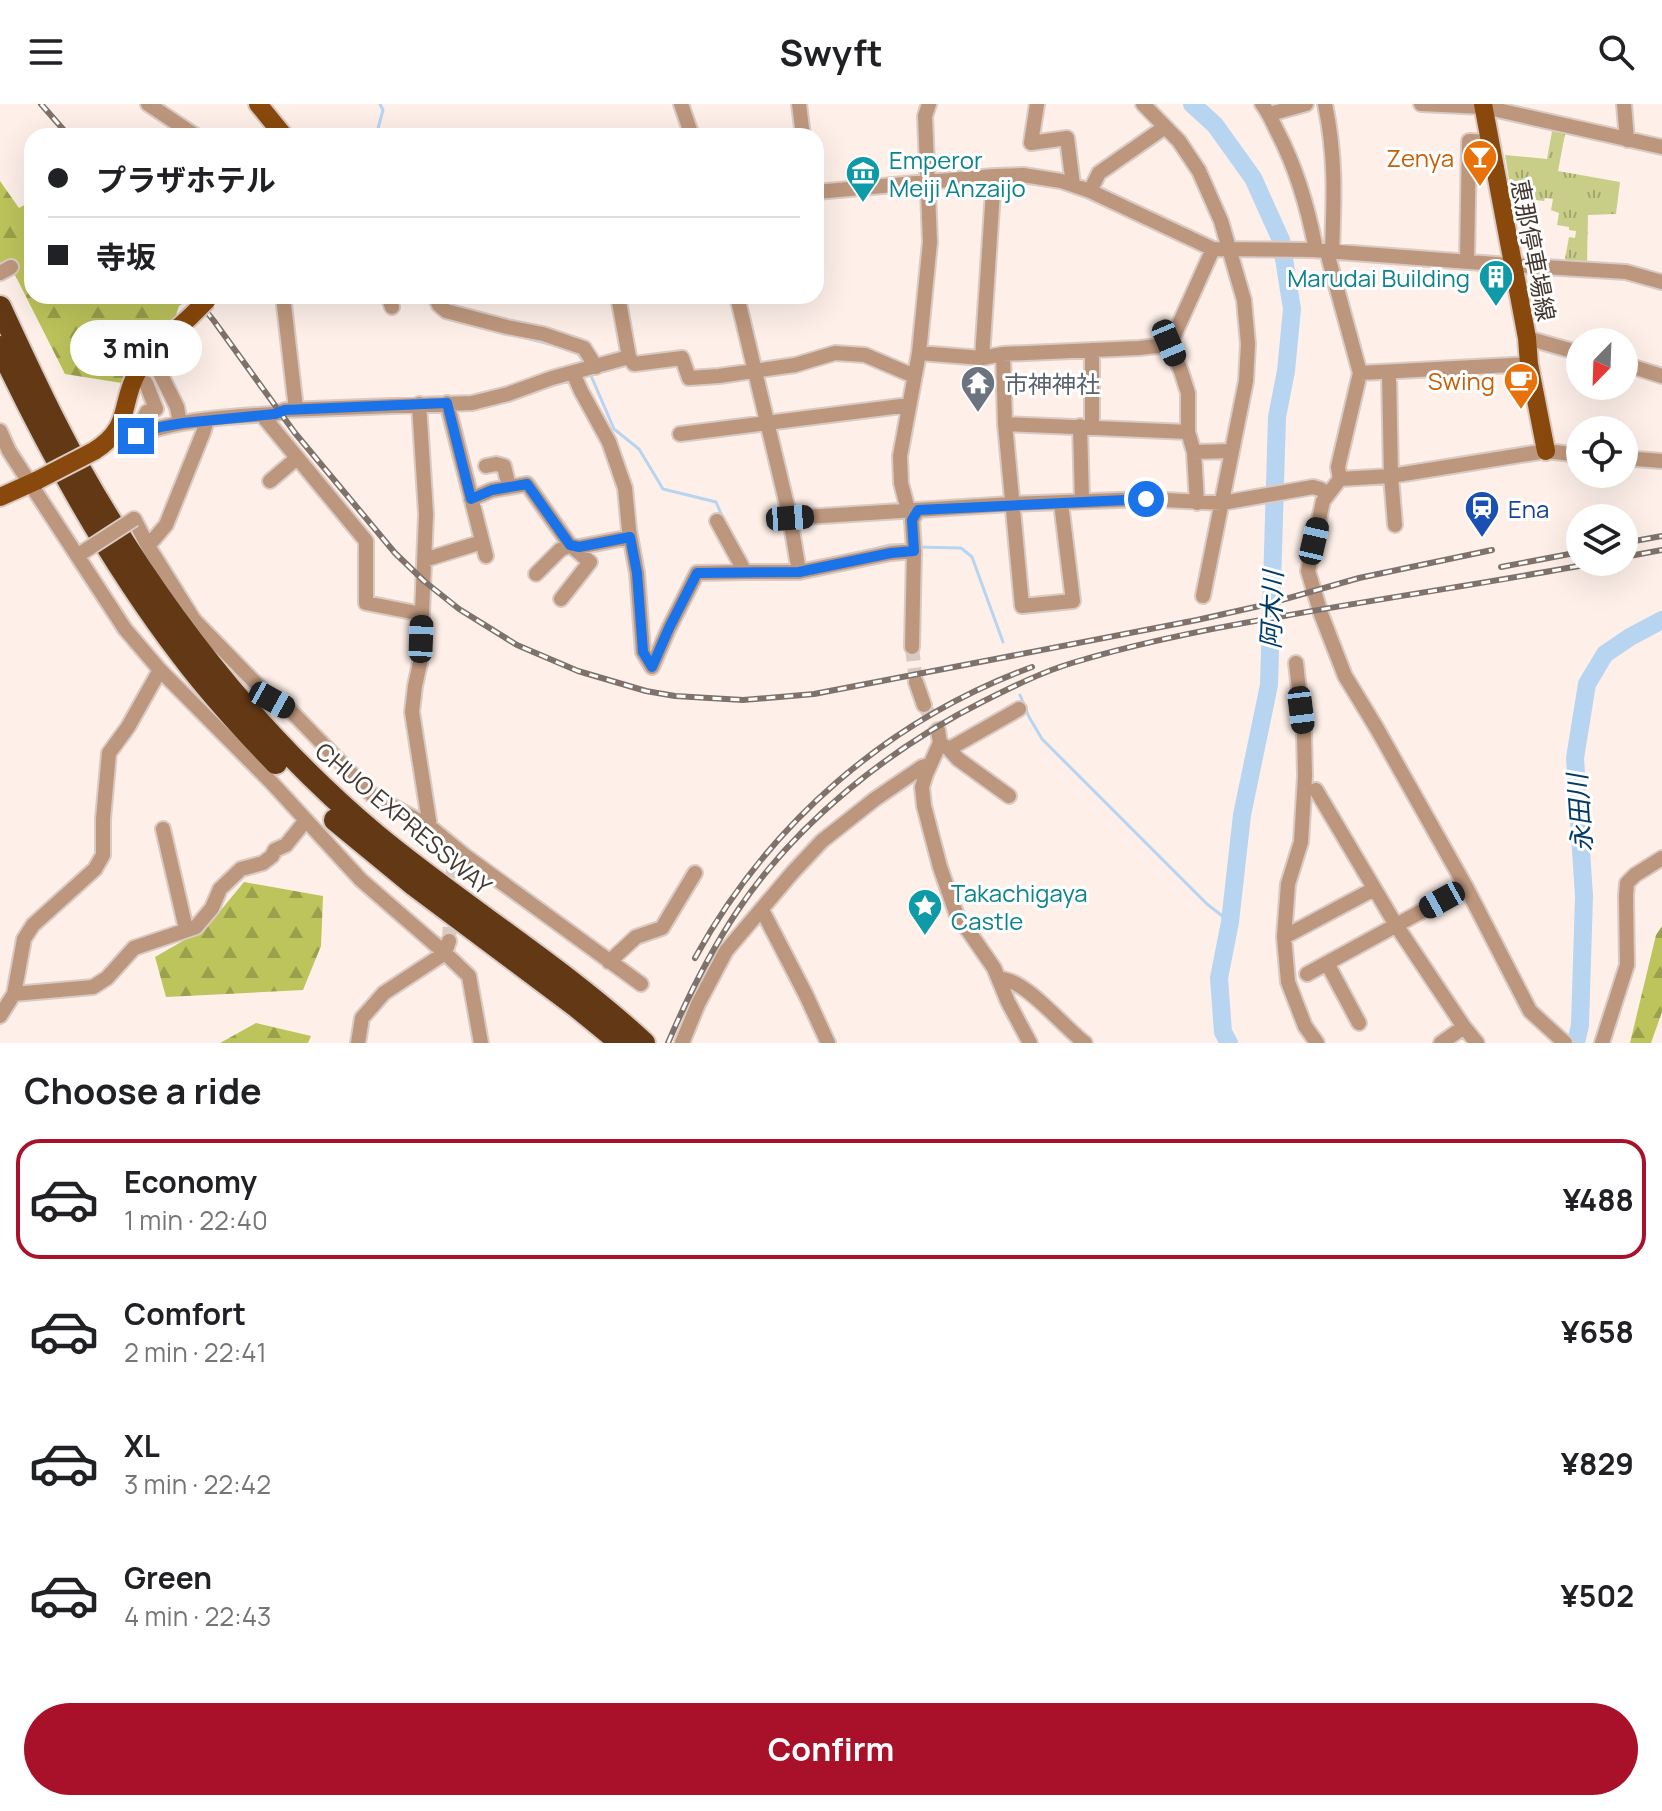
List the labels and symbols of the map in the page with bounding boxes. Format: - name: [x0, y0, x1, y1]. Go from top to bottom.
- bar icon: Zenya: [1461, 138, 1499, 188]
- place label: Zenya: [1386, 141, 1454, 174]
- place label: Emperor Meiji Anzaijo: [889, 143, 1026, 204]
- museum icon: Emperor Meiji Anzaijo: [844, 154, 882, 204]
- street label: 恵那停車場線: [1504, 176, 1564, 324]
- building icon: Marudai Building: [1477, 258, 1515, 308]
- place label: Marudai Building: [1287, 261, 1470, 294]
- car: [1149, 316, 1189, 370]
- callout: 3 min: [70, 320, 202, 376]
- north arrow: [1566, 328, 1638, 400]
- cafe icon: Swing: [1502, 361, 1540, 411]
- temple icon: 市神神社: [959, 364, 997, 414]
- place label: Swing: [1428, 364, 1495, 397]
- place label: 市神神社: [1004, 367, 1100, 400]
- route end: [118, 418, 154, 454]
- route start: [1128, 481, 1164, 517]
- station icon: Ena: [1463, 489, 1501, 539]
- place label: Ena: [1508, 492, 1549, 525]
- car: [765, 504, 815, 532]
- car: [1297, 515, 1331, 567]
- water label: 阿木川: [1252, 567, 1290, 650]
- car: [408, 615, 434, 663]
- car: [245, 678, 299, 722]
- car: [1286, 685, 1316, 735]
- street label: CHUO EXPRESSWAY: [309, 734, 500, 902]
- water label: 永田川: [1558, 770, 1600, 853]
- place label: Takachigaya Castle: [951, 876, 1088, 937]
- car: [1415, 878, 1469, 922]
- place icon: Takachigaya Castle: [906, 887, 944, 937]

